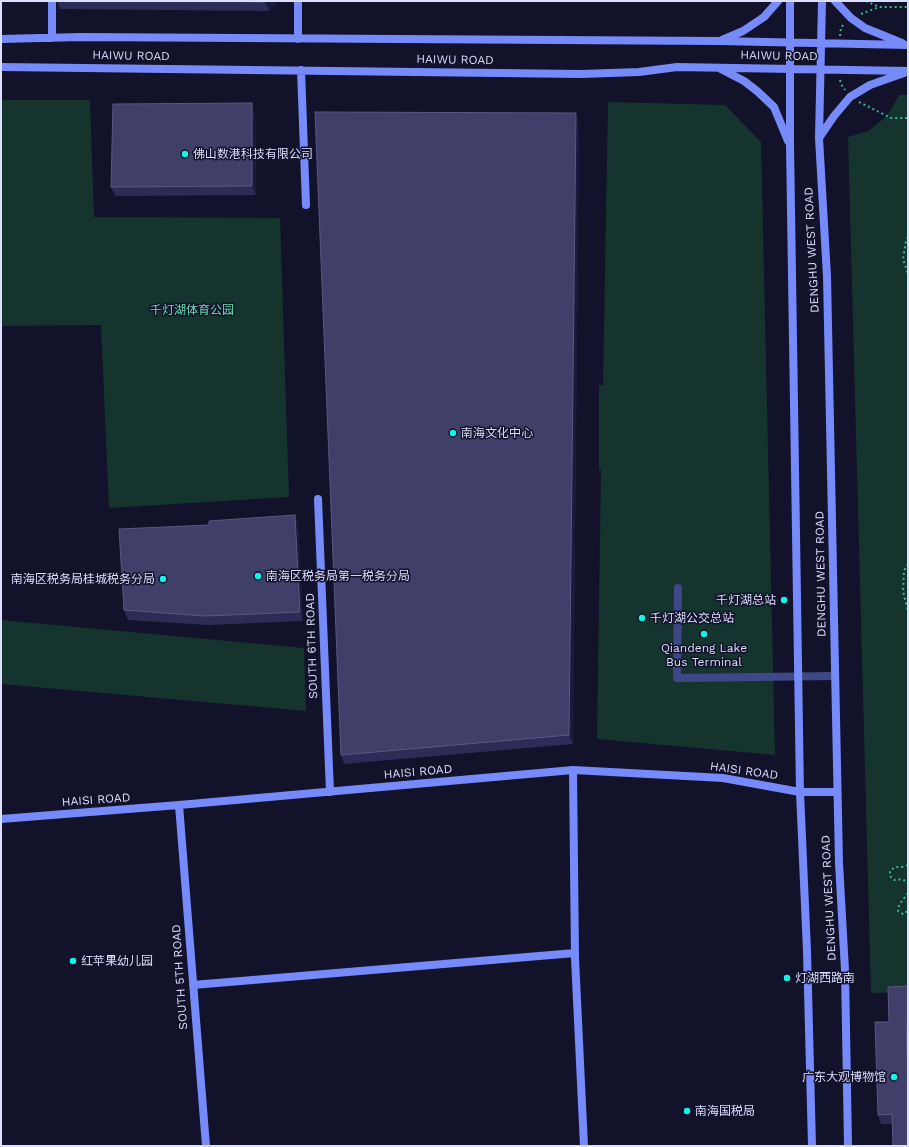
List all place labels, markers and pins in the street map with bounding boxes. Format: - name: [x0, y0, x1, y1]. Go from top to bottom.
- place label: 佛山数港科技有限公司: [193, 147, 313, 161]
- marker: 佛山数港科技有限公司: [180, 149, 190, 159]
- place label: 南海文化中心: [461, 426, 533, 440]
- marker: 南海文化中心: [448, 428, 458, 438]
- place label: 南海区税务局第一税务分局: [266, 569, 410, 583]
- marker: 南海区税务局第一税务分局: [253, 571, 263, 581]
- place label: 南海区税务局桂城税务分局: [11, 572, 155, 586]
- marker: 南海区税务局桂城税务分局: [158, 574, 168, 584]
- place label: 千灯湖总站: [716, 593, 776, 607]
- marker: 千灯湖总站: [779, 595, 789, 605]
- place label: 千灯湖公交总站: [650, 611, 734, 625]
- marker: 千灯湖公交总站: [637, 613, 647, 623]
- marker: Qiandeng Lake Bus Terminal: [699, 629, 709, 639]
- place label: Qiandeng Lake Bus Terminal: [661, 641, 747, 669]
- place label: 红苹果幼儿园: [81, 954, 153, 968]
- marker: 红苹果幼儿园: [68, 956, 78, 966]
- place label: 灯湖西路南: [795, 971, 855, 985]
- marker: 灯湖西路南: [782, 973, 792, 983]
- place label: 广东大观博物馆: [802, 1070, 886, 1084]
- marker: 广东大观博物馆: [889, 1072, 899, 1082]
- place label: 南海国税局: [695, 1104, 755, 1118]
- marker: 南海国税局: [682, 1106, 692, 1116]

